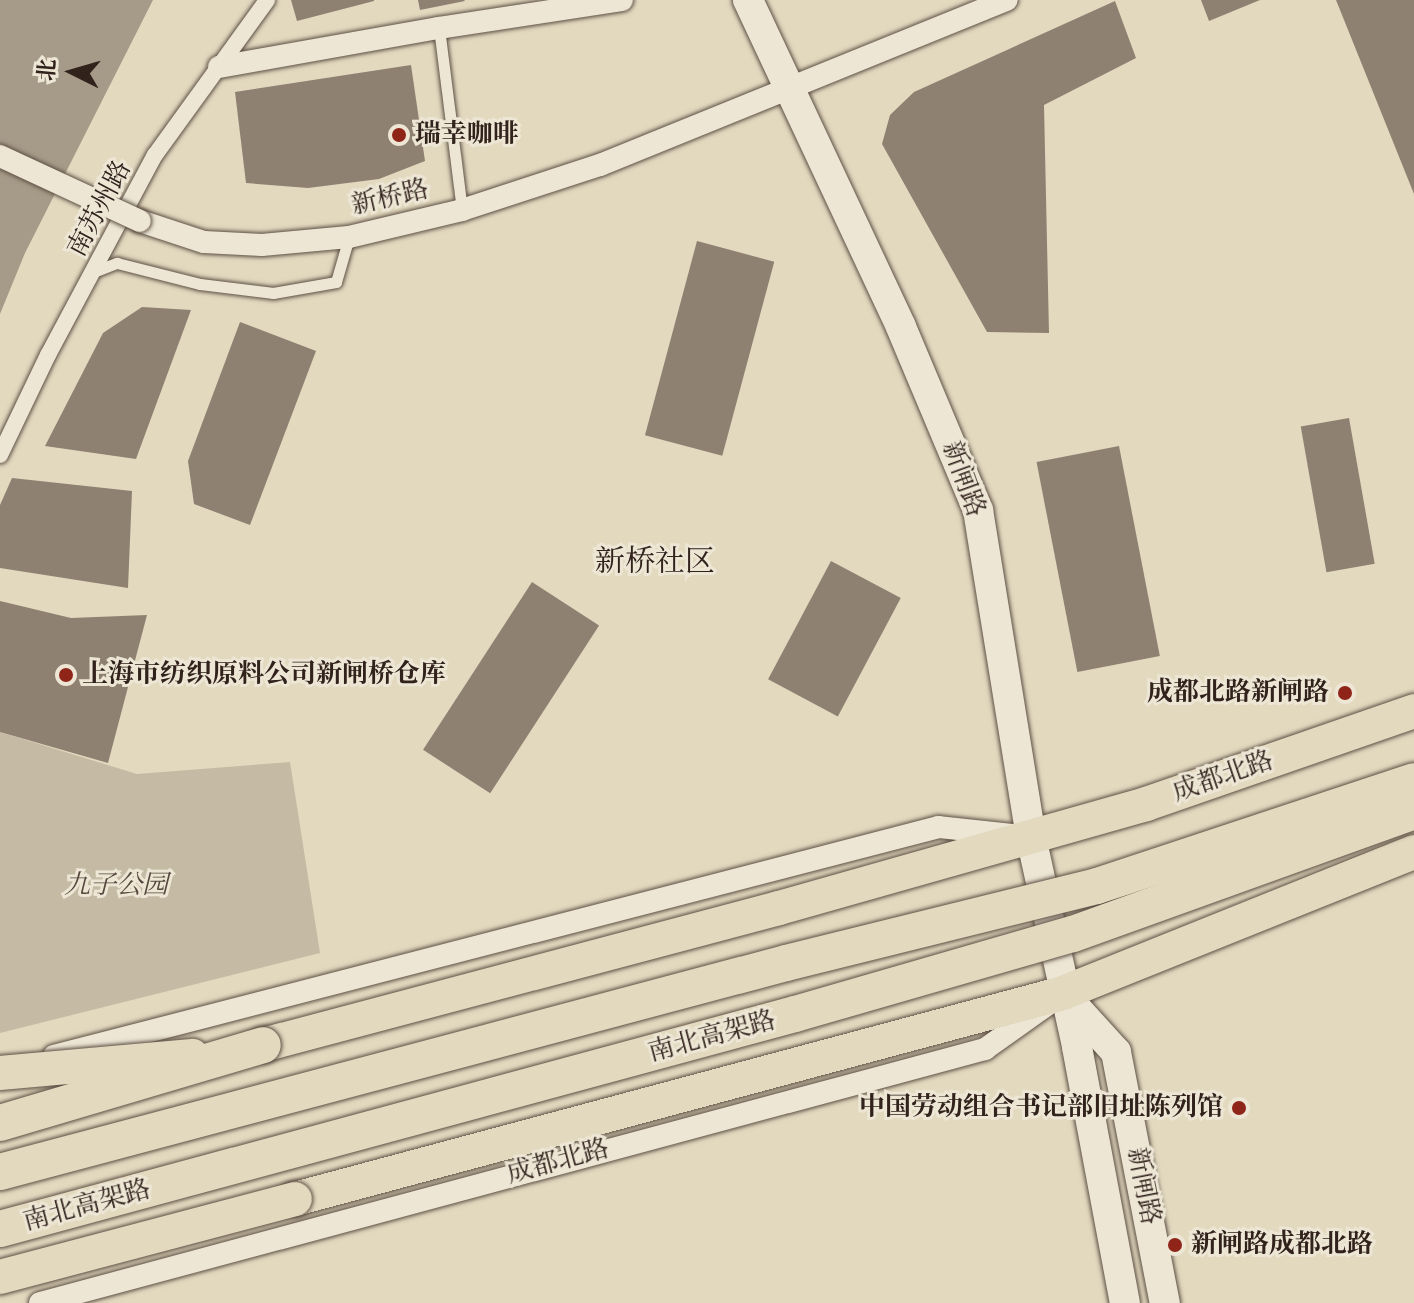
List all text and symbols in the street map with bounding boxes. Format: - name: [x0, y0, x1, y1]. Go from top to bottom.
- north arrow: [32, 32, 112, 112]
- text: 北: [33, 58, 62, 82]
- place label: 瑞幸咖啡: [415, 119, 519, 151]
- marker: 瑞幸咖啡: [390, 126, 408, 144]
- street label: 南苏州路: [62, 156, 138, 262]
- street label: 新桥路: [348, 174, 432, 222]
- street label: 新闸路: [935, 437, 991, 521]
- district label: 新桥社区: [595, 544, 715, 580]
- place label: 上海市纺织原料公司新闸桥仓库: [82, 659, 446, 691]
- marker: 上海市纺织原料公司新闸桥仓库: [57, 666, 75, 684]
- place label: 成都北路新闸路: [1147, 677, 1329, 709]
- marker: 成都北路新闸路: [1336, 684, 1354, 702]
- street label: 成都北路: [1169, 745, 1277, 809]
- park label: 九子公园: [64, 870, 168, 902]
- street label: 南北高架路: [645, 1005, 779, 1069]
- place label: 中国劳动组合书记部旧址陈列馆: [859, 1092, 1223, 1124]
- marker: 中国劳动组合书记部旧址陈列馆: [1230, 1099, 1248, 1117]
- street label: 成都北路: [504, 1133, 612, 1191]
- street label: 新闸路: [1120, 1145, 1166, 1227]
- street label: 南北高架路: [20, 1174, 154, 1238]
- place label: 新闸路成都北路: [1191, 1229, 1373, 1261]
- marker: 新闸路成都北路: [1166, 1236, 1184, 1254]

